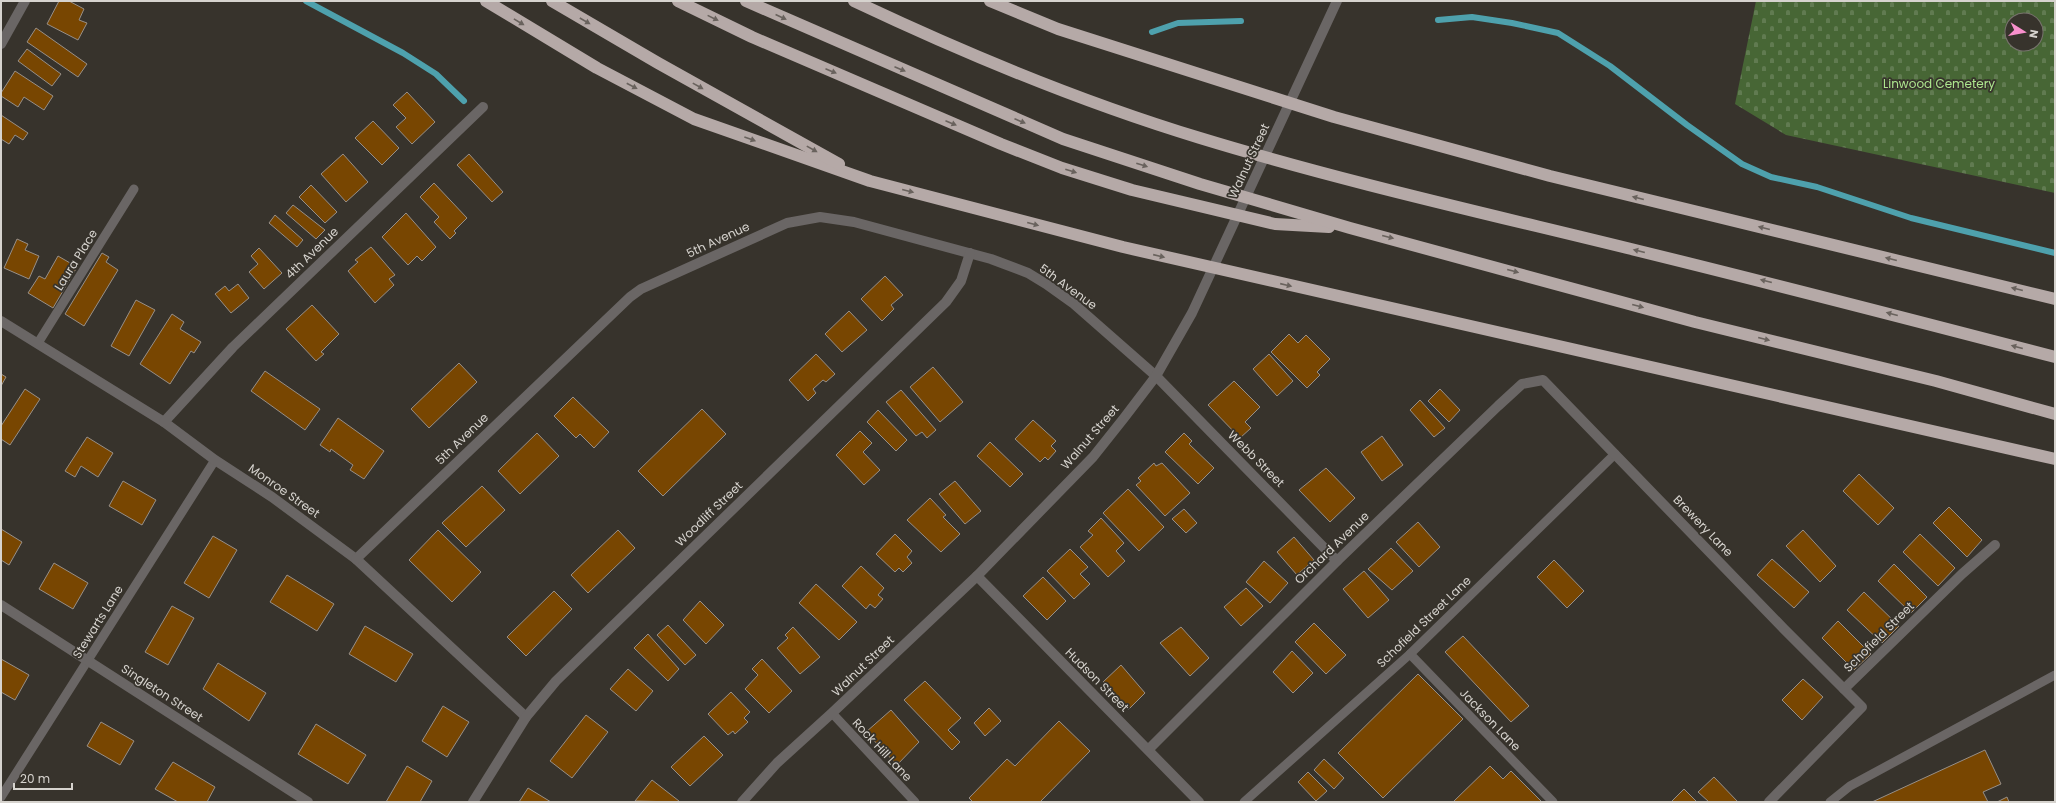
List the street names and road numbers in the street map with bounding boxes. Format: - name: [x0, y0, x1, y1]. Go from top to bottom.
- street label: Walnut Street: [1224, 121, 1273, 201]
- street label: 5th Avenue: [683, 218, 752, 262]
- street label: 4th Avenue: [281, 223, 342, 282]
- street label: Laura Place: [50, 226, 101, 294]
- street label: 5th Avenue: [1036, 260, 1101, 313]
- street label: Walnut Street: [1057, 401, 1123, 473]
- street label: 5th Avenue: [431, 409, 492, 468]
- street label: Webb Street: [1224, 427, 1288, 491]
- street label: Monroe Street: [245, 460, 323, 522]
- street label: Woodliff Street: [671, 477, 746, 550]
- street label: Brewery Lane: [1670, 491, 1737, 560]
- street label: Orchard Avenue: [1291, 508, 1373, 588]
- street label: Schofield Street Lane: [1373, 572, 1475, 671]
- street label: Stewarts Lane: [68, 582, 127, 662]
- street label: Schofield Street: [1840, 598, 1918, 676]
- street label: Walnut Street: [828, 631, 898, 700]
- street label: Hudson Street: [1062, 644, 1133, 715]
- street label: Singleton Street: [118, 660, 206, 725]
- street label: Jackson Lane: [1456, 685, 1525, 755]
- street label: Rock Hill Lane: [849, 714, 916, 785]

